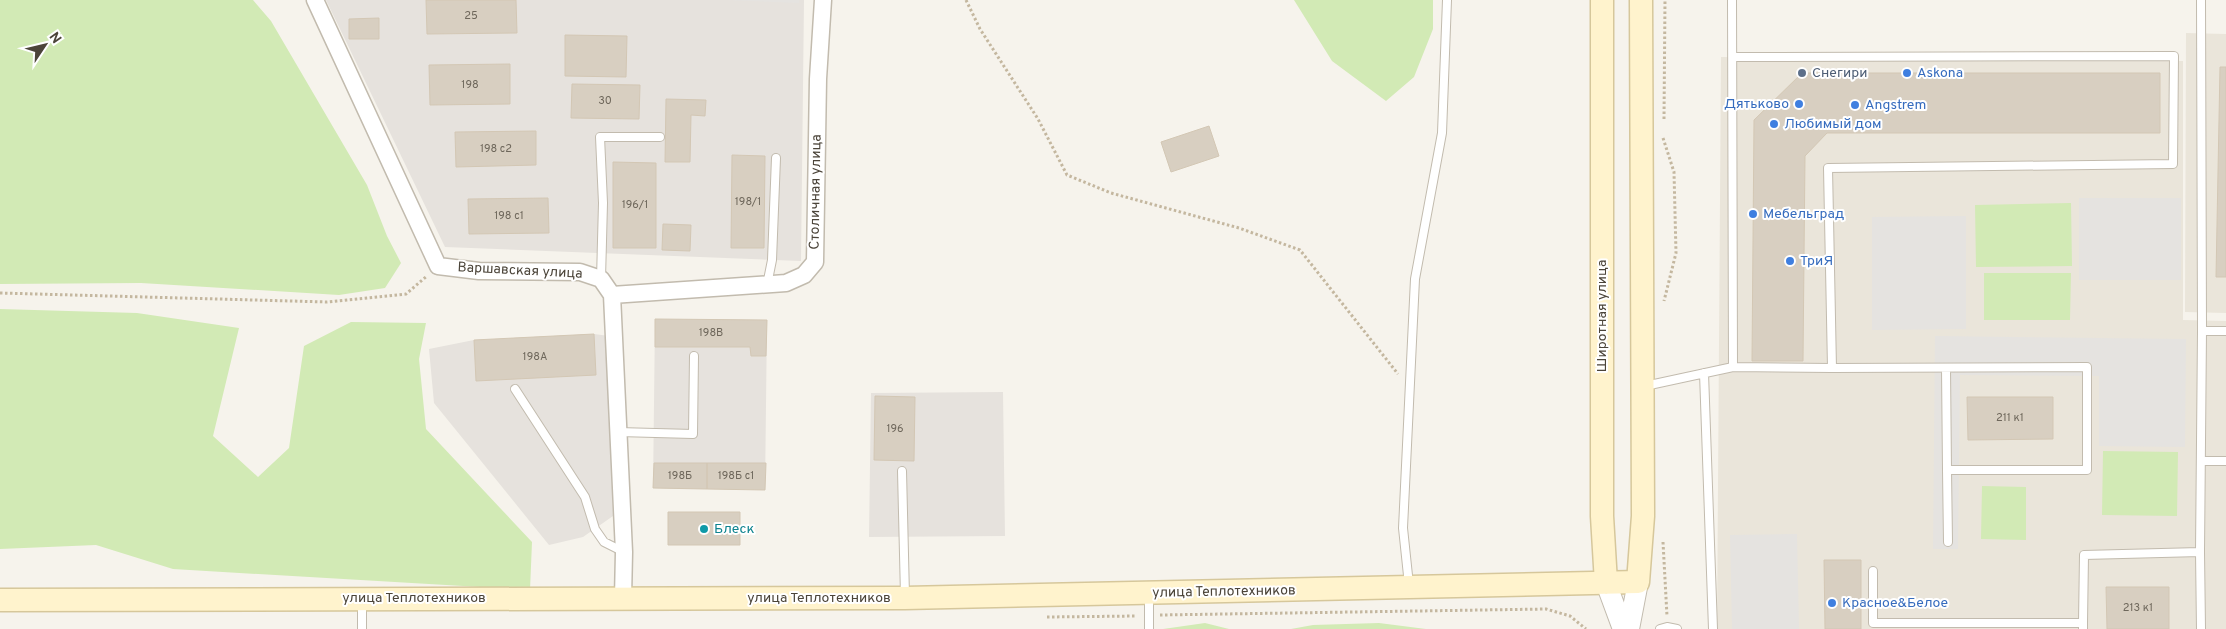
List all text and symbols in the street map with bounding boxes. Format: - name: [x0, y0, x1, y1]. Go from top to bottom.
- house number: 25: [464, 9, 478, 23]
- north arrow: [20, 20, 70, 70]
- text: N: [45, 29, 64, 47]
- place label: Снегири: [1812, 65, 1867, 82]
- place label: Askona: [1917, 65, 1963, 82]
- marker: Снегири: [1796, 67, 1808, 79]
- marker: Askona: [1901, 67, 1913, 79]
- house number: 198: [461, 78, 479, 92]
- house number: 30: [598, 94, 612, 108]
- place label: Дятьково: [1724, 96, 1789, 113]
- place label: Angstrem: [1865, 97, 1926, 114]
- marker: Дятьково: [1793, 98, 1805, 110]
- marker: Angstrem: [1849, 99, 1861, 111]
- place label: Любимый дом: [1784, 116, 1882, 133]
- marker: Любимый дом: [1768, 118, 1780, 130]
- street label: Столичная улица: [806, 134, 826, 250]
- house number: 198 с2: [480, 142, 512, 156]
- house number: 198/1: [735, 195, 761, 209]
- house number: 196/1: [622, 198, 648, 212]
- place label: Мебельград: [1763, 206, 1844, 223]
- marker: Мебельград: [1747, 208, 1759, 220]
- house number: 198 с1: [494, 209, 524, 223]
- place label: ТриЯ: [1800, 253, 1833, 270]
- marker: ТриЯ: [1784, 255, 1796, 267]
- street label: Варшавская улица: [457, 259, 583, 283]
- street label: Широтная улица: [1594, 260, 1611, 372]
- house number: 198В: [699, 326, 723, 340]
- house number: 198А: [523, 350, 547, 364]
- house number: 211 к1: [1996, 411, 2024, 425]
- house number: 196: [886, 422, 904, 436]
- house number: 198Б: [668, 469, 692, 483]
- house number: 198Б с1: [718, 469, 754, 483]
- place label: Блеск: [714, 521, 755, 538]
- marker: Блеск: [698, 523, 710, 535]
- street label: улица Теплотехников: [1152, 582, 1296, 602]
- street label: улица Теплотехников: [342, 590, 486, 607]
- street label: улица Теплотехников: [747, 590, 891, 607]
- place label: Красное&Белое: [1842, 595, 1948, 612]
- marker: Красное&Белое: [1826, 597, 1838, 609]
- house number: 213 к1: [2123, 601, 2153, 615]

